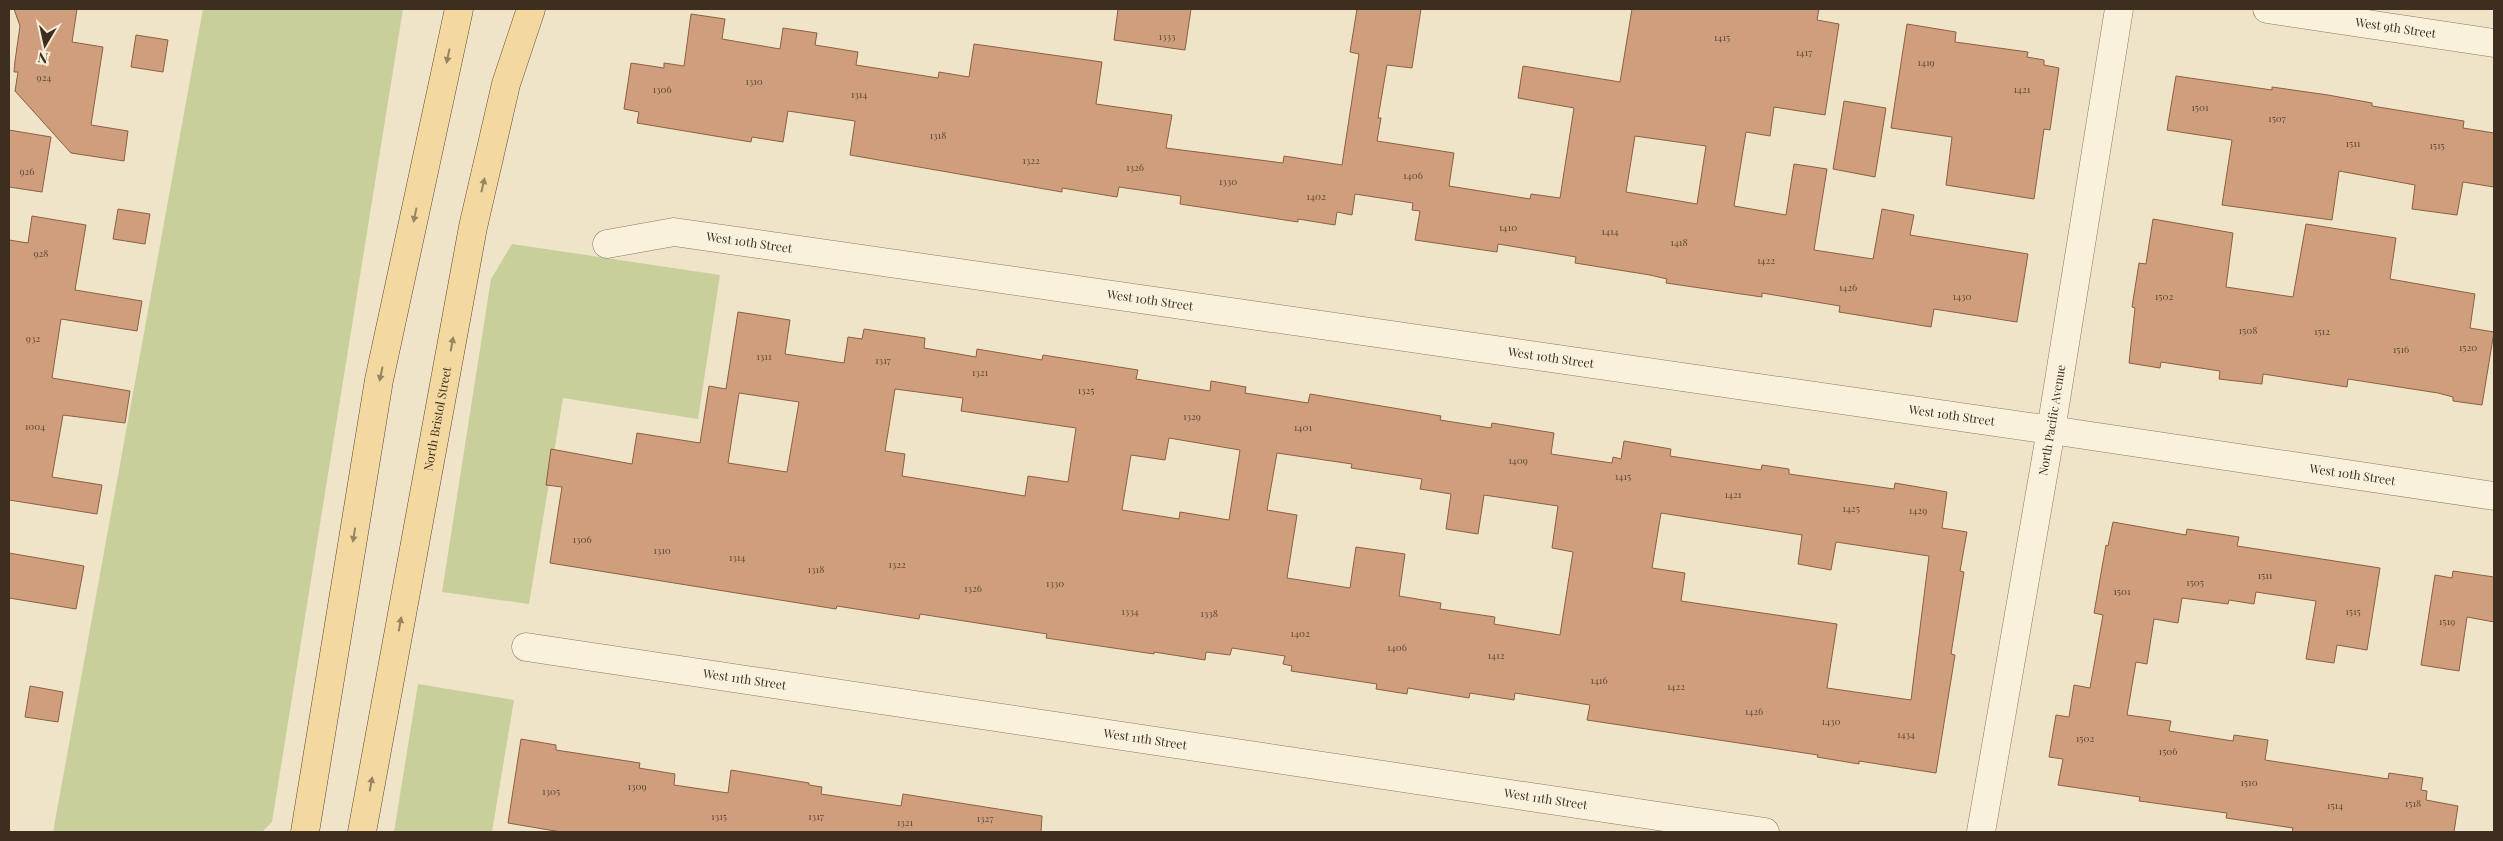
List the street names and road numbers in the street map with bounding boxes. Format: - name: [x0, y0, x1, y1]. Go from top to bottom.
- street label: West 9th Street: [2353, 13, 2438, 41]
- street label: West 10th Street: [704, 228, 794, 256]
- street label: West 10th Street: [1105, 285, 1195, 314]
- street label: West 10th Street: [1506, 343, 1596, 371]
- street label: North Pacific Avenue: [2034, 363, 2068, 477]
- street label: North Bristol Street: [419, 365, 454, 472]
- street label: West 10th Street: [1907, 401, 1997, 429]
- street label: West 10th Street: [2308, 459, 2397, 488]
- street label: West 11th Street: [701, 664, 788, 693]
- street label: West 11th Street: [1102, 724, 1189, 753]
- street label: West 11th Street: [1502, 784, 1589, 812]

